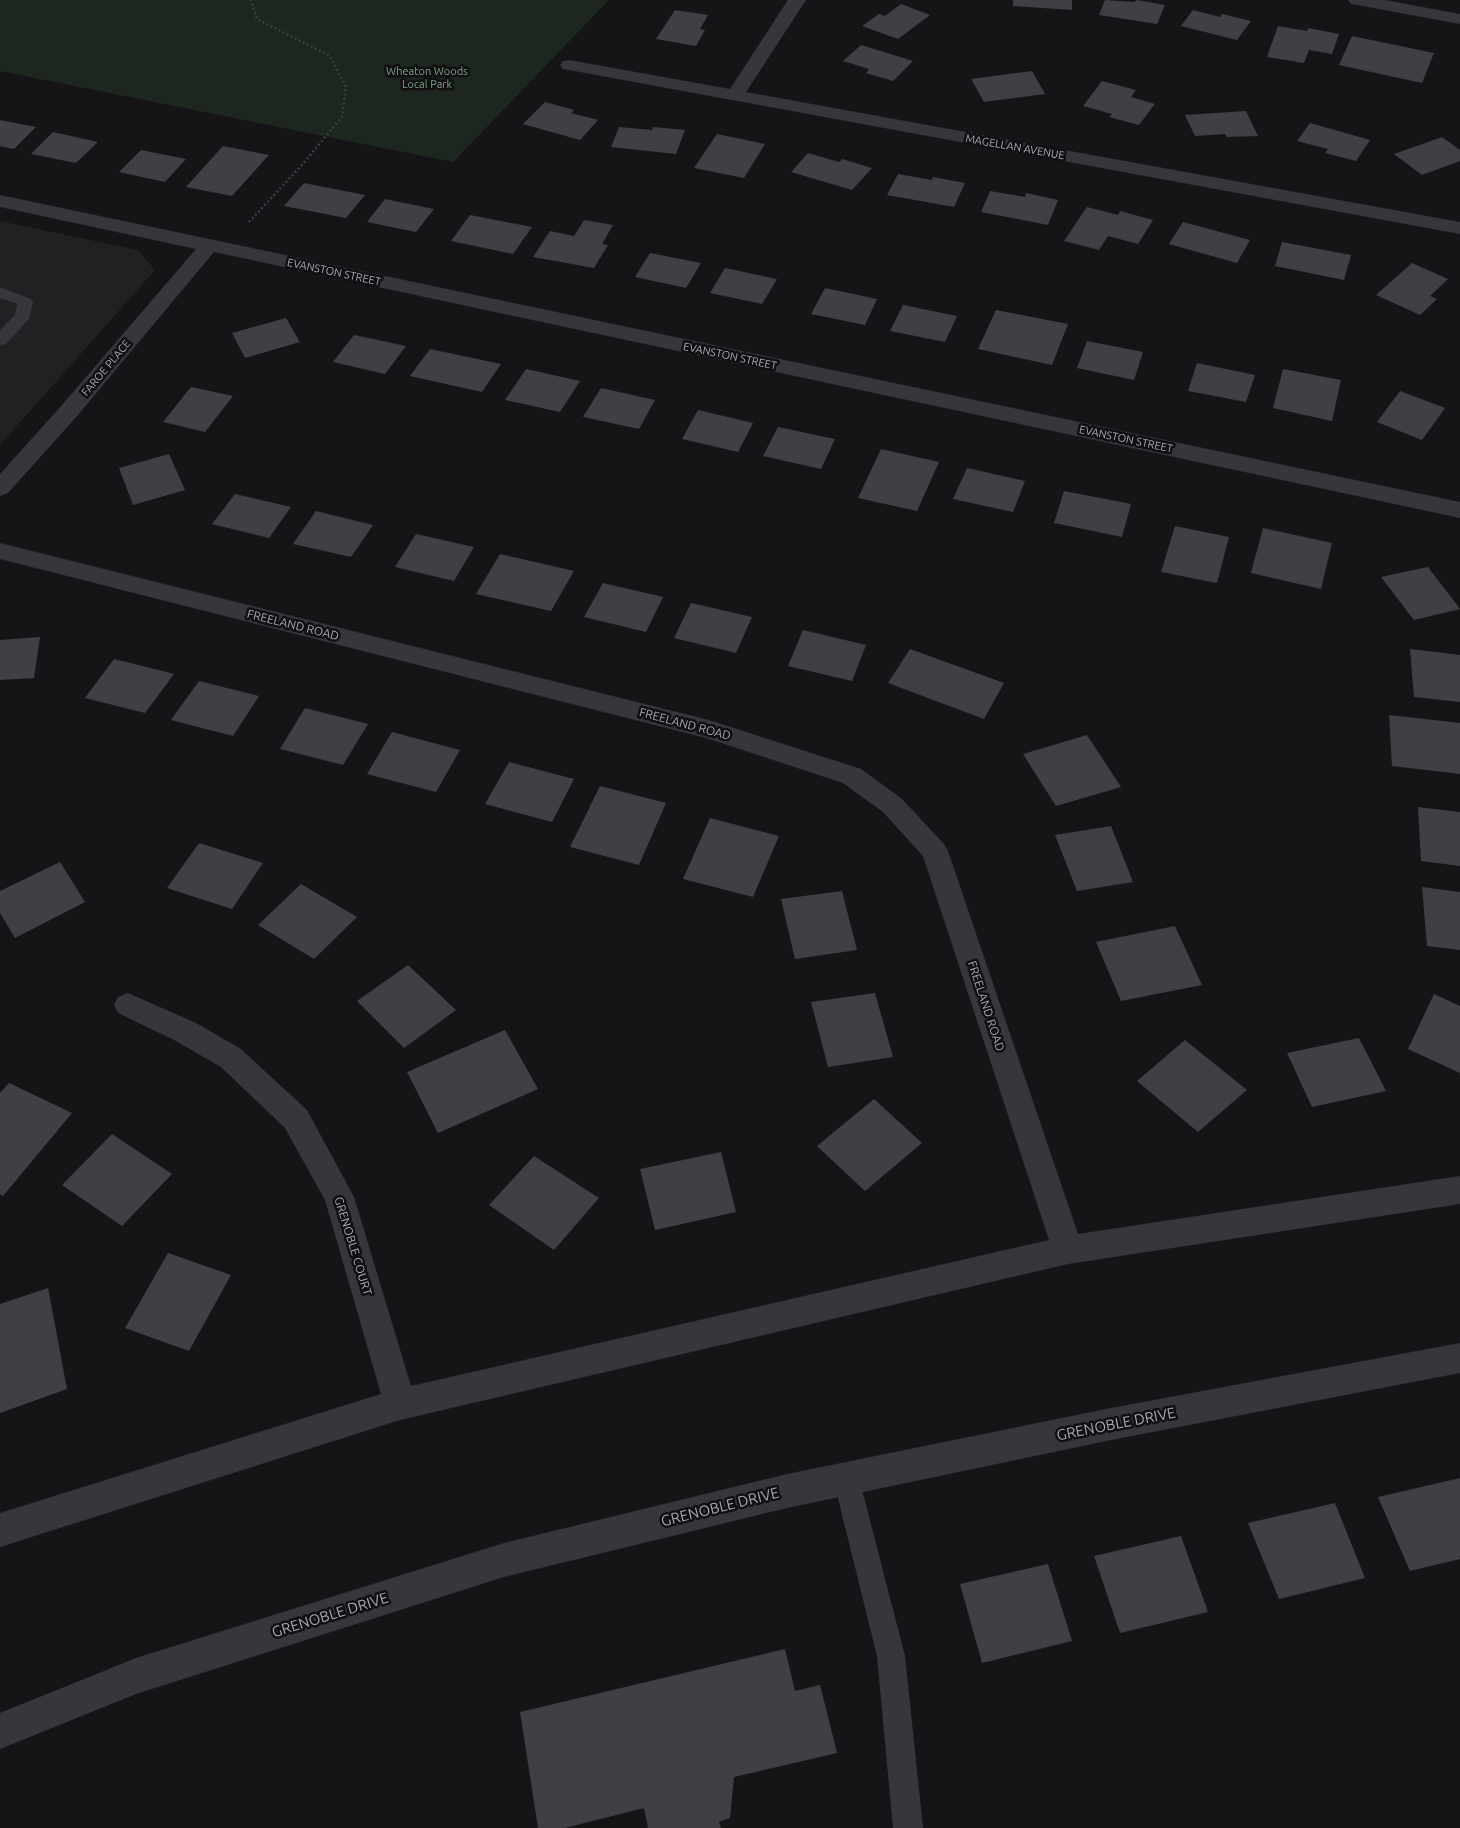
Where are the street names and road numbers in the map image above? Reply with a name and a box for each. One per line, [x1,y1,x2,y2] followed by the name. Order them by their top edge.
[964,132,1066,162] street label: MAGELLAN AVENUE
[286,256,382,288] street label: EVANSTON STREET
[79,337,133,399] street label: FAROE PLACE
[682,340,778,372] street label: EVANSTON STREET
[1078,423,1174,455] street label: EVANSTON STREET
[246,607,340,643] street label: FREELAND ROAD
[638,705,732,743] street label: FREELAND ROAD
[965,959,1007,1053] street label: FREELAND ROAD
[331,1195,375,1297] street label: GRENOBLE COURT
[1055,1404,1177,1444] street label: GRENOBLE DRIVE
[659,1484,781,1530] street label: GRENOBLE DRIVE
[270,1589,390,1641] street label: GRENOBLE DRIVE

